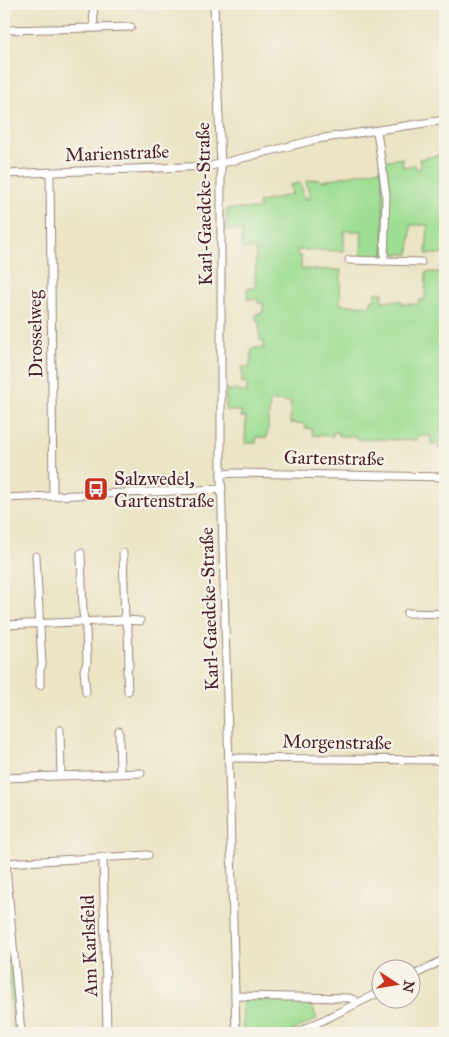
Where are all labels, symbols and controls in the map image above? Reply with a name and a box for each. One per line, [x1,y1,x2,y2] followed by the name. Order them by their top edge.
[191,122,217,286] street label: Karl-Gaedcke-Straße
[64,140,170,166] street label: Marienstraße
[23,290,48,378] street label: Drosselweg
[284,446,385,470] street label: Gartenstraße
[114,467,215,512] place label: Salzwedel, Gartenstraße
[83,476,109,502] bus stop icon: Salzwedel, Gartenstraße
[195,527,223,691] street label: Karl-Gaedcke-Straße
[282,730,392,755] street label: Morgenstraße
[76,894,102,998] street label: Am Karlsfeld
[372,960,422,1010] north arrow
[399,979,418,994] text: N

